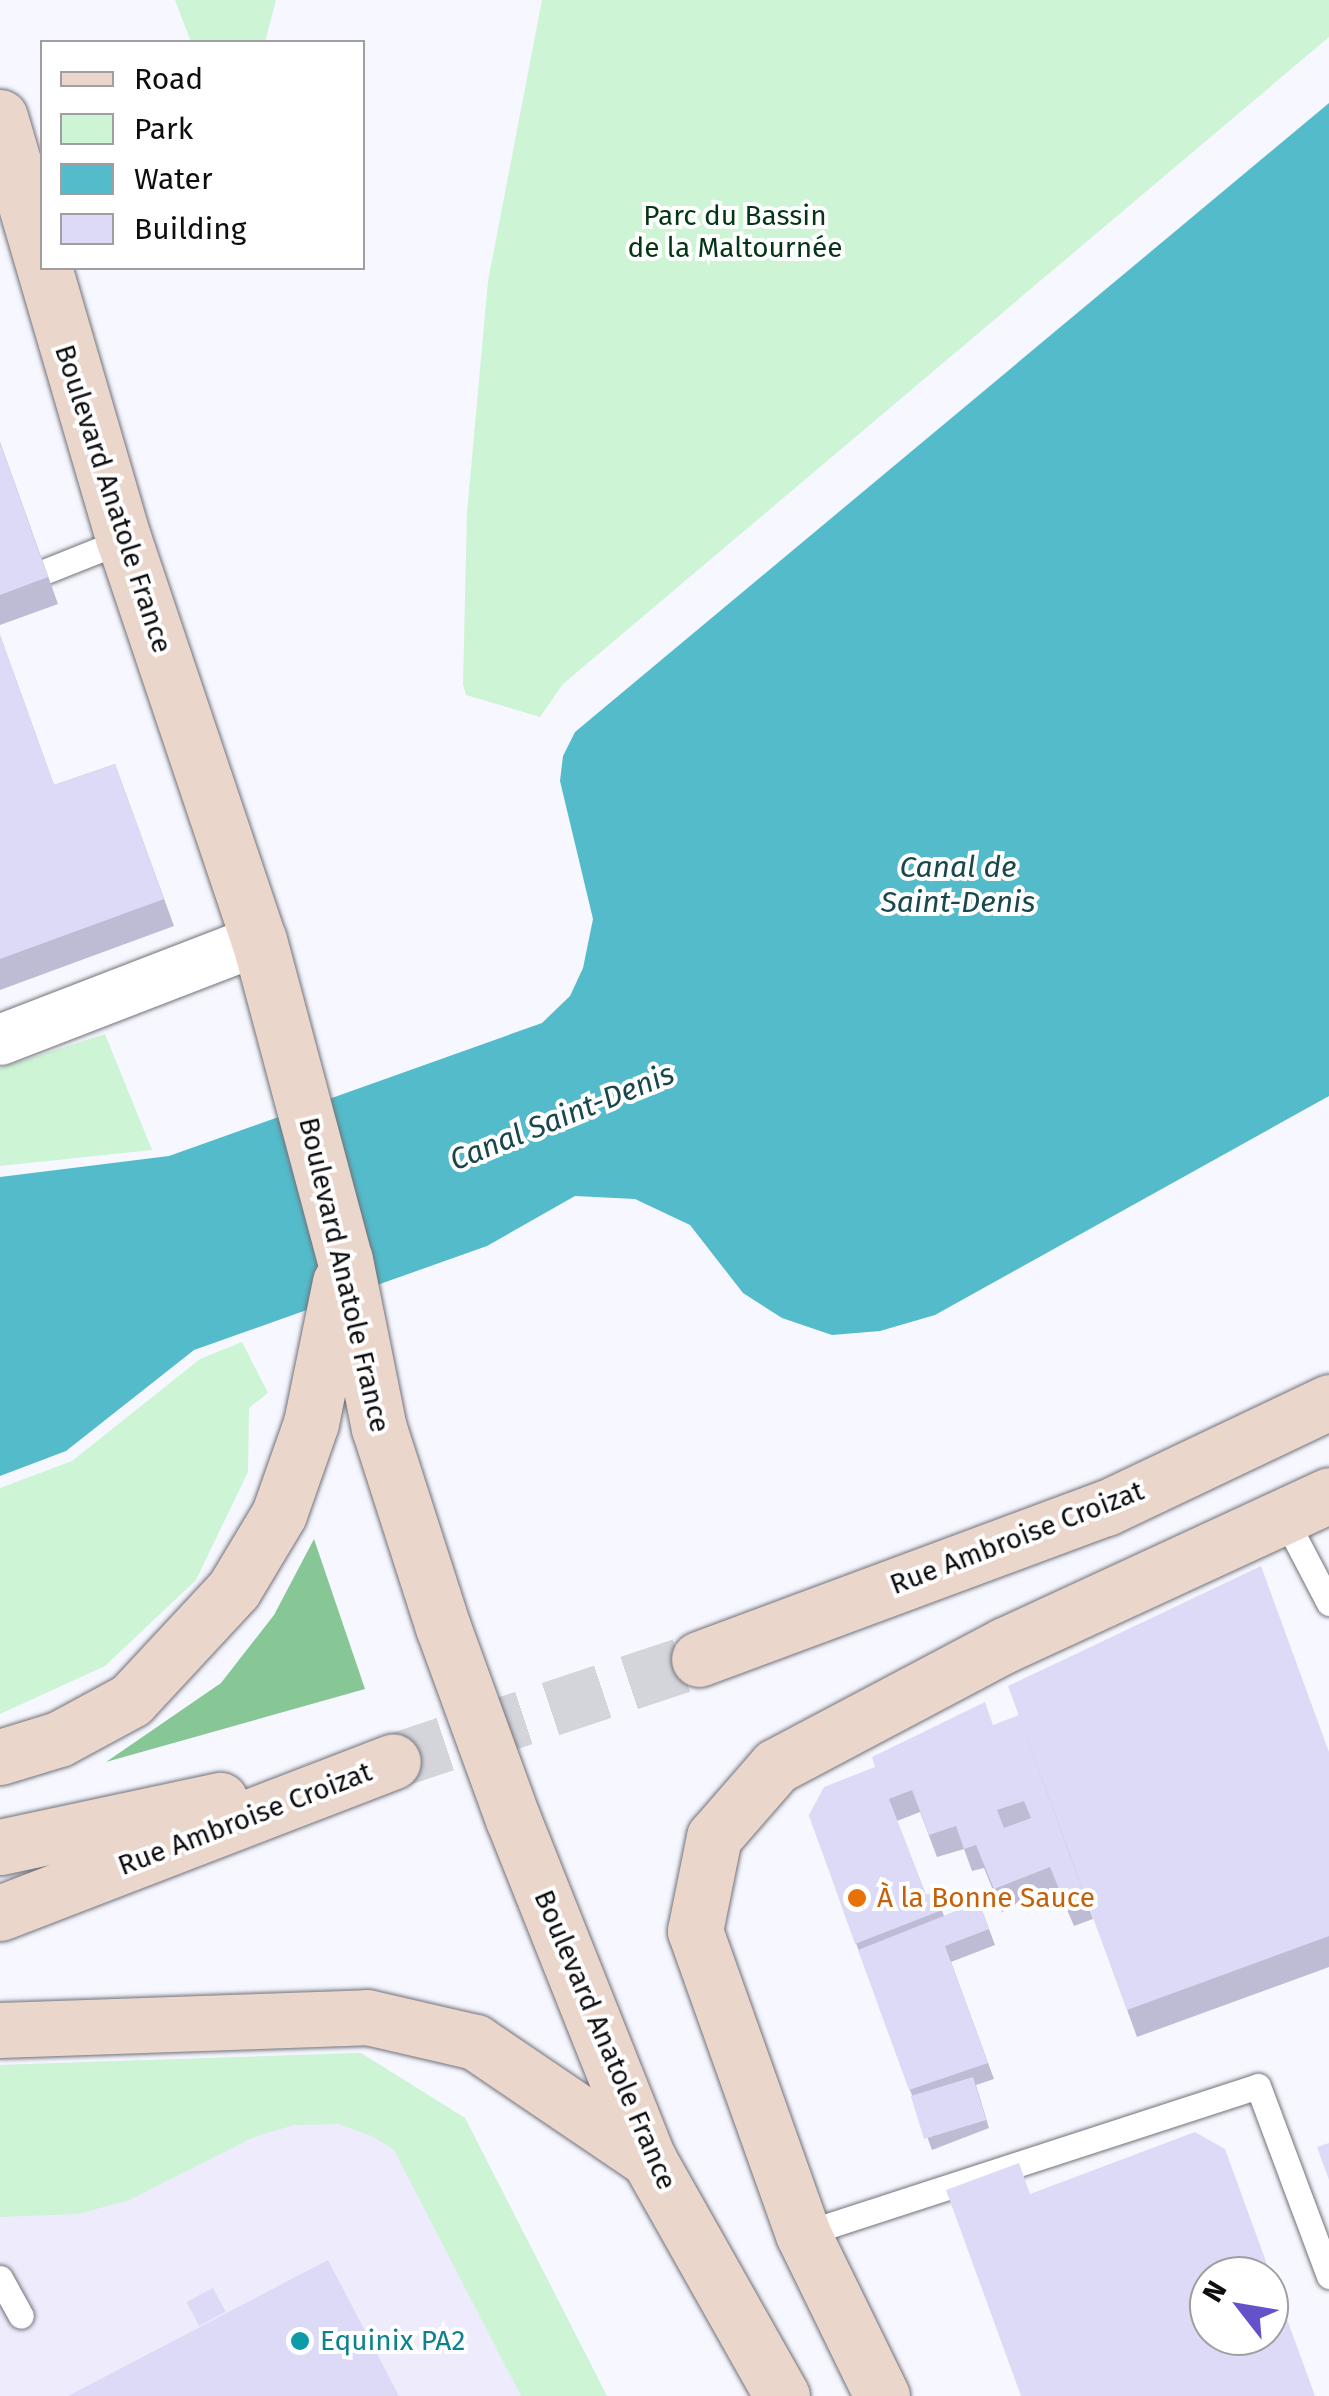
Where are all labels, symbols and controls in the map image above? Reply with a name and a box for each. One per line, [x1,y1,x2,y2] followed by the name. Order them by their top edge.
[40,40,365,270] legend
[134,61,203,97] text: Road
[134,111,193,147] text: Park
[134,161,213,197] text: Water
[627,199,843,265] park label: Parc du Bassin de la Maltournée
[134,211,246,247] text: Building
[47,341,179,657] street label: Boulevard Anatole France
[881,849,1035,920] water label: Canal de Saint-Denis
[445,1056,679,1178] water label: Canal Saint-Denis
[291,1114,397,1436] street label: Boulevard Anatole France
[885,1474,1149,1602] street label: Rue Ambroise Croizat
[113,1755,377,1883] street label: Rue Ambroise Croizat
[877,1881,1095,1915] place label: À la Bonne Sauce
[527,1885,683,2195] street label: Boulevard Anatole France
[846,1887,868,1909] marker: À la Bonne Sauce
[1189,2256,1289,2356] north arrow
[1196,2275,1233,2308] text: N
[320,2324,465,2358] place label: Equinix PA2
[289,2330,311,2352] marker: Equinix PA2

